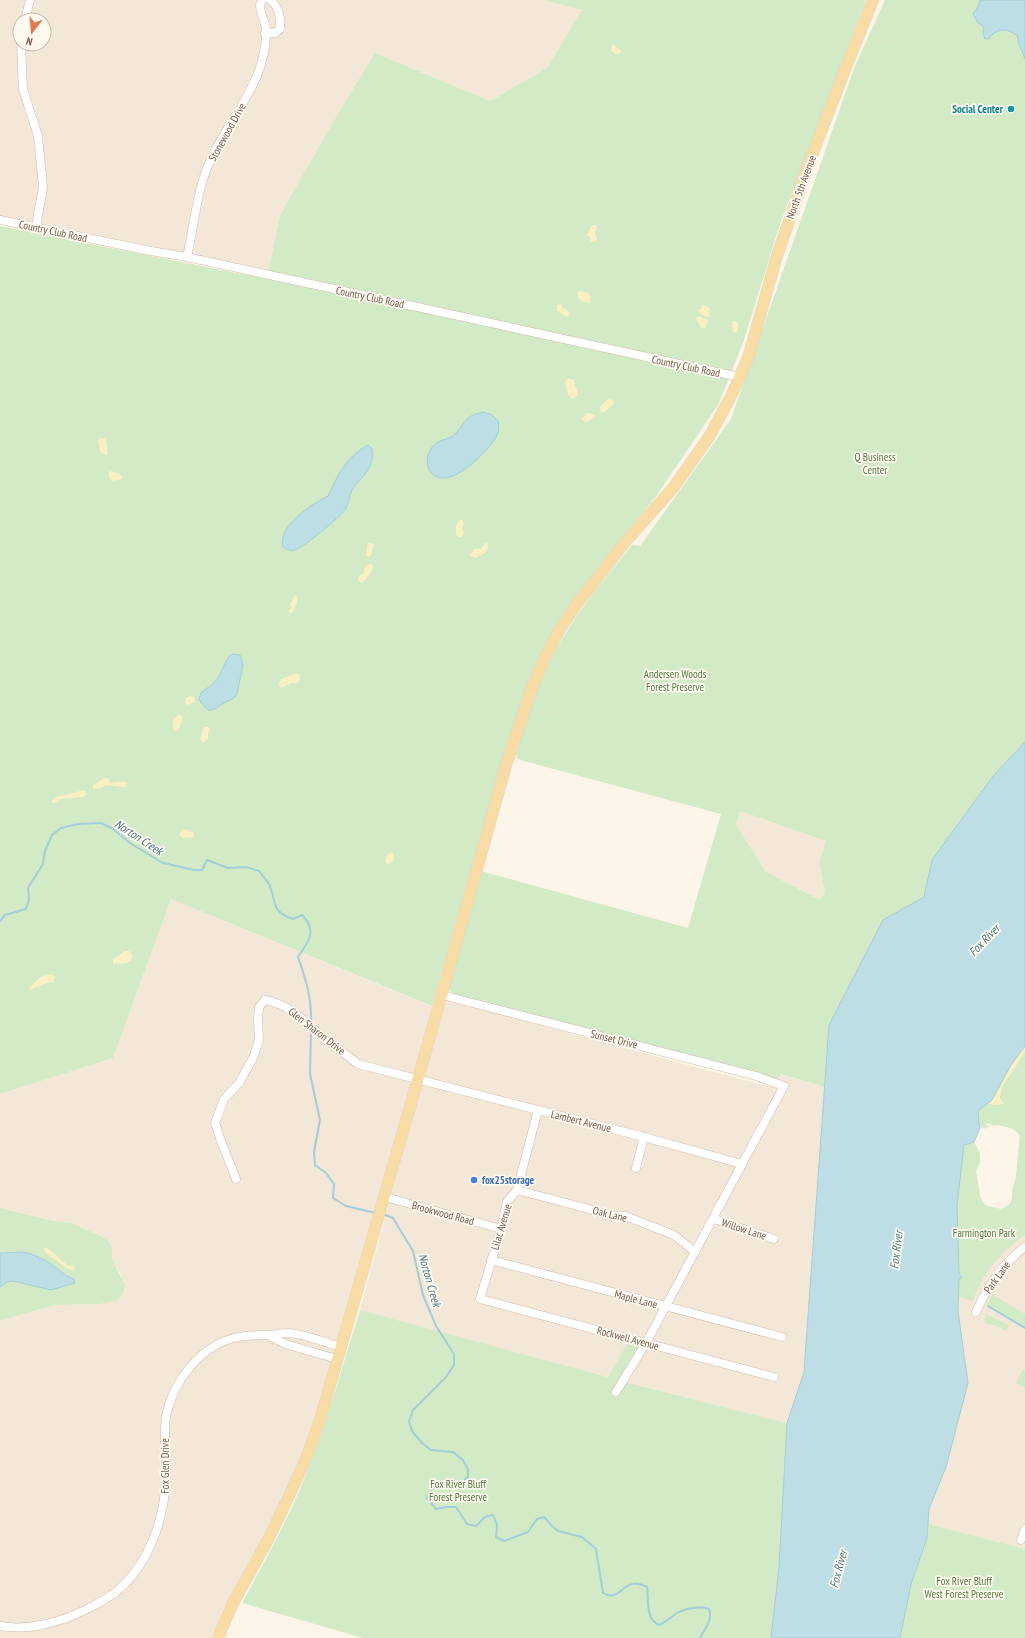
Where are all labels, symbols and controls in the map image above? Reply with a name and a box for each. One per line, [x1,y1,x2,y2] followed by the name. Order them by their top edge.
[12,12,52,52] north arrow
[24,34,34,49] text: N
[205,100,249,164] street label: Stonewood Drive
[952,102,1004,116] place label: Social Center
[1006,104,1016,114] marker: Social Center
[783,153,819,221] street label: North 5th Avenue
[18,217,89,245] street label: Country Club Road
[335,283,406,311] street label: Country Club Road
[651,352,722,380] street label: Country Club Road
[854,450,896,477] park label: Q Business Center
[644,667,707,694] park label: Andersen Woods Forest Preserve
[112,816,167,859] water label: Norton Creek
[965,920,1004,959] water label: Fox River
[286,1004,349,1058] street label: Glen Sharon Drive
[589,1026,639,1052] street label: Sunset Drive
[549,1107,613,1135] street label: Lambert Avenue
[482,1173,535,1187] place label: fox25storage
[469,1175,479,1185] marker: fox25storage
[410,1198,476,1228] street label: Brookwood Road
[487,1202,515,1252] street label: Lilac Avenue
[591,1203,629,1225] street label: Oak Lane
[720,1215,769,1243] street label: Willow Lane
[953,1226,1016,1240] park label: Farmington Park
[886,1228,906,1270] water label: Fox River
[415,1252,445,1310] water label: Norton Creek
[981,1258,1014,1296] street label: Park Lane
[613,1287,659,1312] street label: Maple Lane
[595,1323,661,1353] street label: Rockwell Avenue
[158,1438,172,1494] street label: Fox Glen Drive
[429,1477,488,1504] park label: Fox River Bluff Forest Preserve
[826,1547,851,1589] water label: Fox River
[925,1574,1004,1601] park label: Fox River Bluff West Forest Preserve

